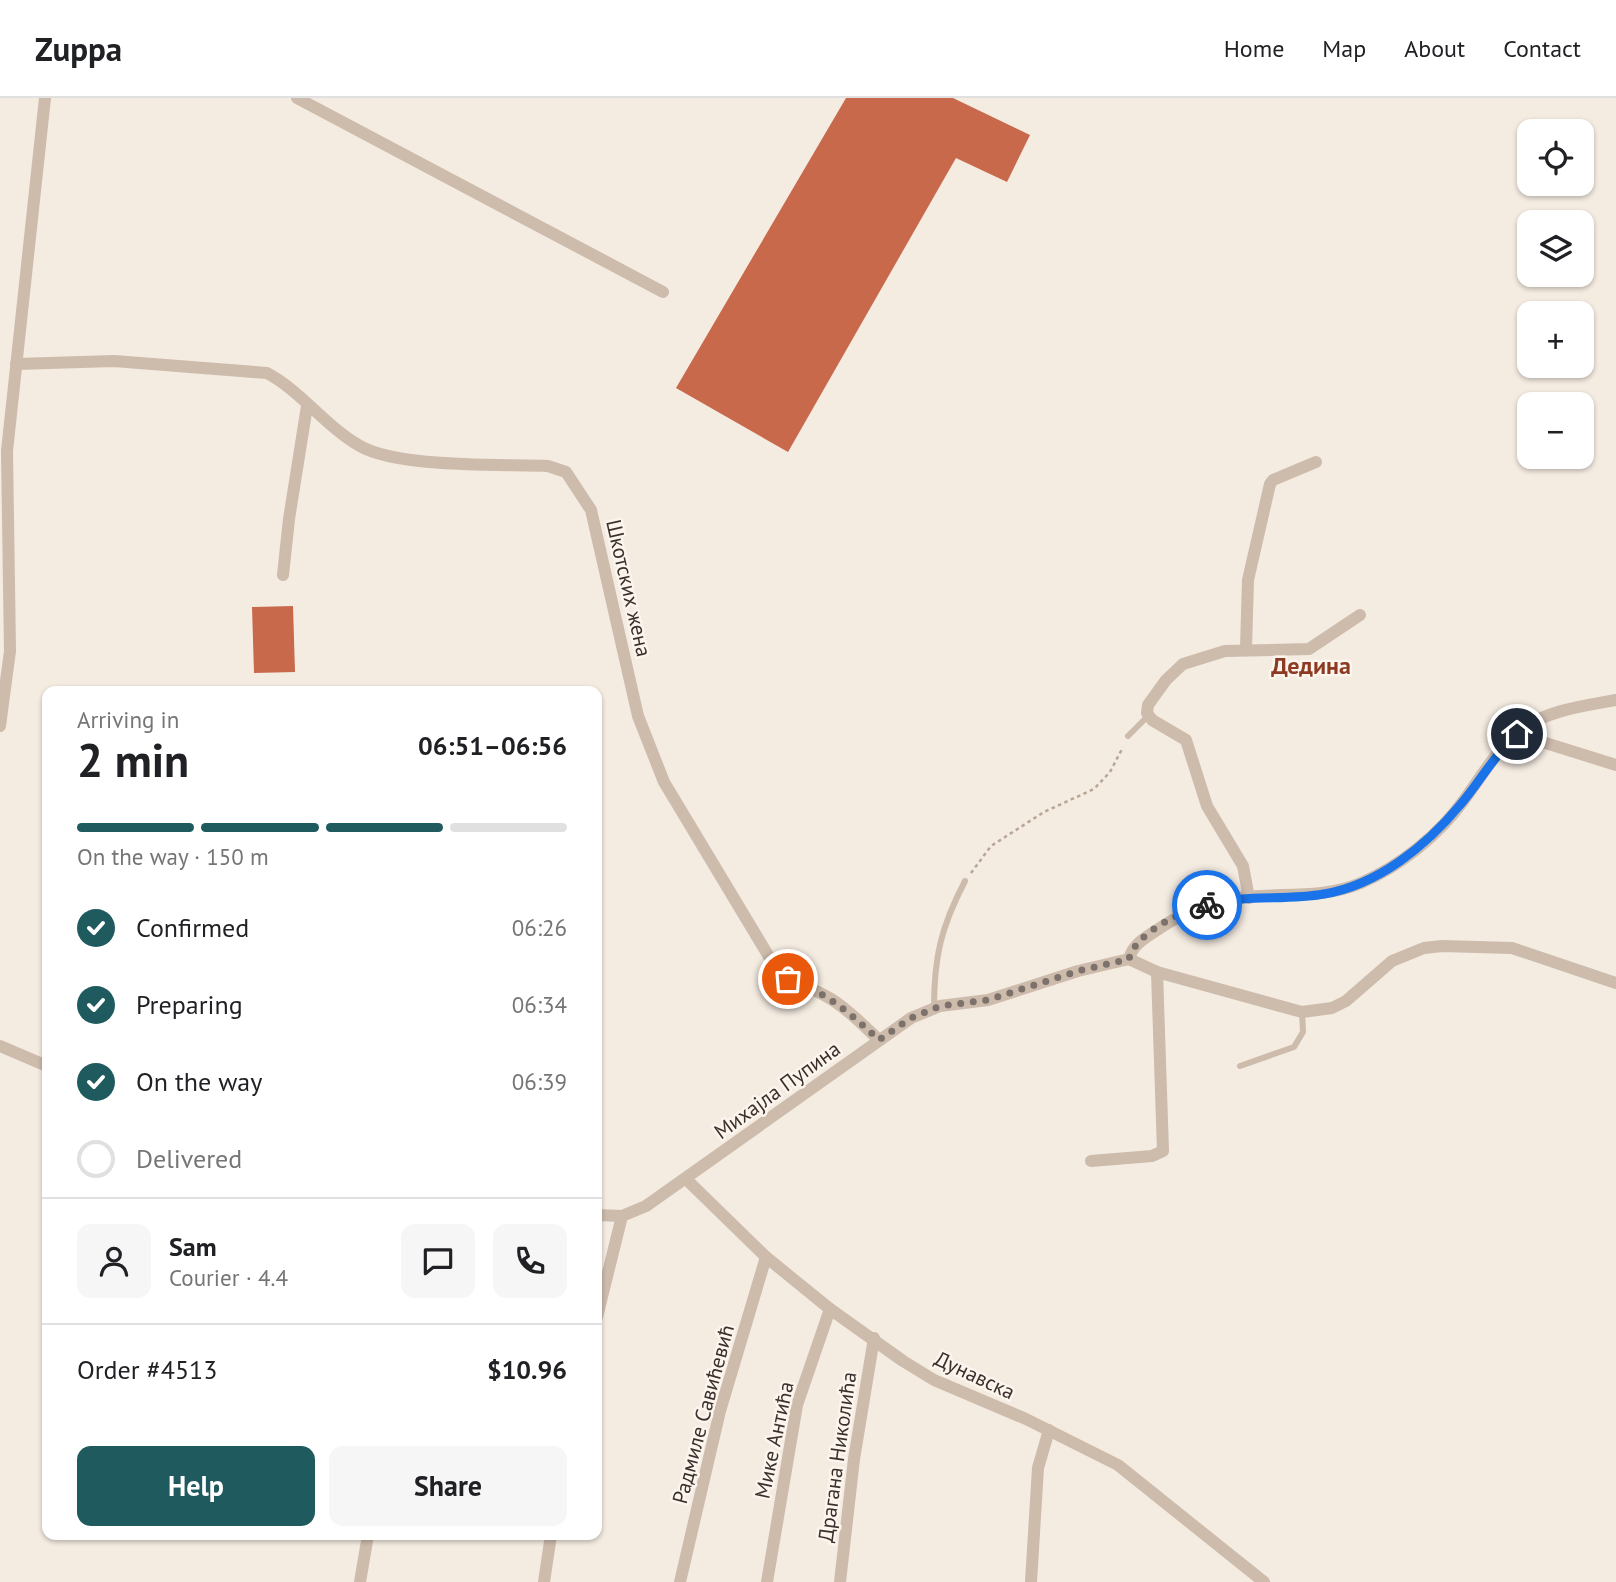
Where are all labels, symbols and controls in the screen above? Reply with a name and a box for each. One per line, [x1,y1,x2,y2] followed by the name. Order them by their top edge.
[35,27,122,70] text: Zuppa
[1224,33,1284,64] text: Home
[1322,33,1366,64] text: Map
[1404,33,1465,64] text: About
[1503,33,1581,64] text: Contact
[1517,119,1594,469] map controls
[1517,119,1594,196] button: locate
[1517,210,1594,287] button: layers
[1517,301,1594,378] button: +
[1517,392,1594,469] button: −
[600,517,658,659] street label: Шкотских жена
[1271,650,1351,681] district label: Дедина
[1487,704,1547,764] pin
[77,705,179,734] text: Arriving in
[1498,715,1536,753] icon: home
[418,729,567,762] text: 06:51–06:56
[77,730,189,790] text: 2 min
[77,842,269,871] text: On the way · 150 m
[1172,870,1242,940] courier
[1188,886,1226,924] icon: bike
[77,909,115,947] icon: check
[136,911,249,944] text: Confirmed
[512,913,567,942] text: 06:26
[758,949,818,1009] pin
[769,960,807,998] icon: bag
[77,986,115,1024] icon: check
[136,988,243,1021] text: Preparing
[512,990,567,1019] text: 06:34
[709,1035,845,1145] street label: Михајла Пупина
[77,1063,115,1101] icon: check
[136,1065,262,1098] text: On the way
[512,1067,567,1096] text: 06:39
[136,1142,242,1175] text: Delivered
[77,1224,151,1298] button: person
[401,1224,475,1298] button: chat
[493,1224,567,1298] button: phone
[169,1230,217,1263] text: Sam
[169,1263,288,1292] text: Courier · 4.4
[666,1321,740,1507] street label: Радмиле Савићевић
[931,1345,1019,1405] street label: Дунавска
[77,1353,217,1386] text: Order #4513
[487,1353,567,1386] text: $10.96
[812,1370,862,1544] street label: Драгана Николића
[748,1379,800,1501] street label: Мике Антића
[77,1446,315,1526] button: Help
[329,1446,567,1526] button: Share

